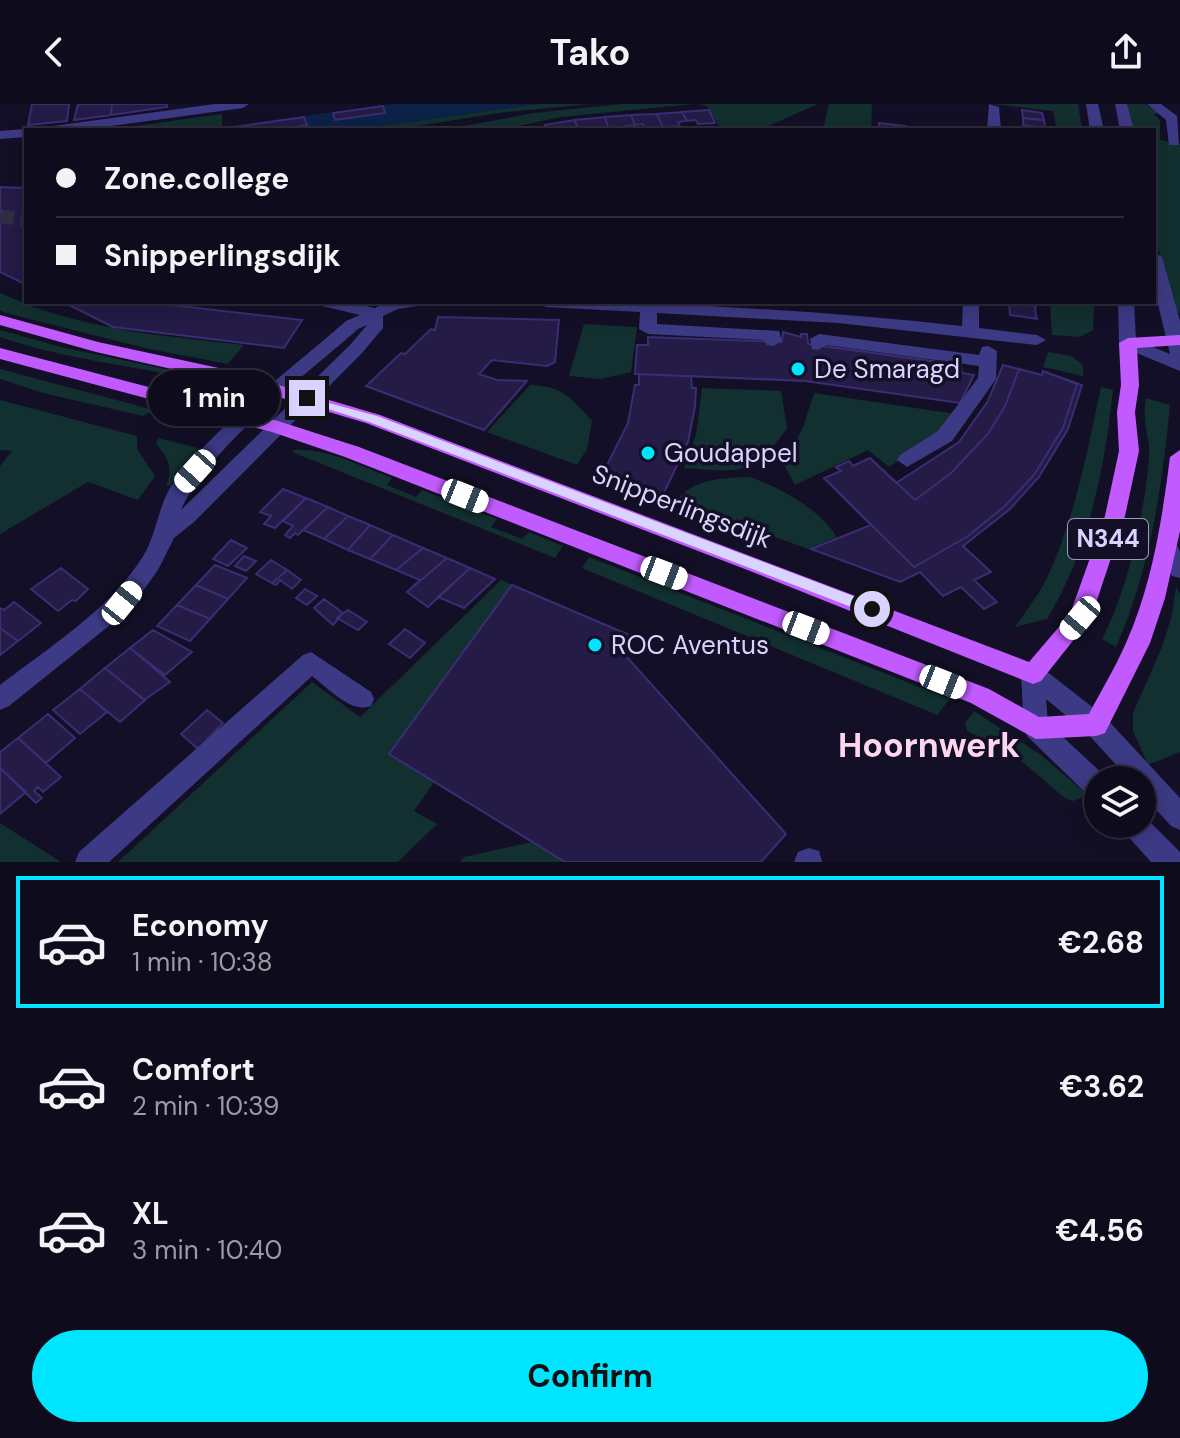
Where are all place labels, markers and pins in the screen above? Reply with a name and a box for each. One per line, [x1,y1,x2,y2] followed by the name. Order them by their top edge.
[814,352,960,386] place label: De Smaragd
[789,360,807,378] marker: De Smaragd
[664,436,798,470] place label: Goudappel
[639,444,657,462] marker: Goudappel
[611,628,769,662] place label: ROC Aventus
[586,636,604,654] marker: ROC Aventus

